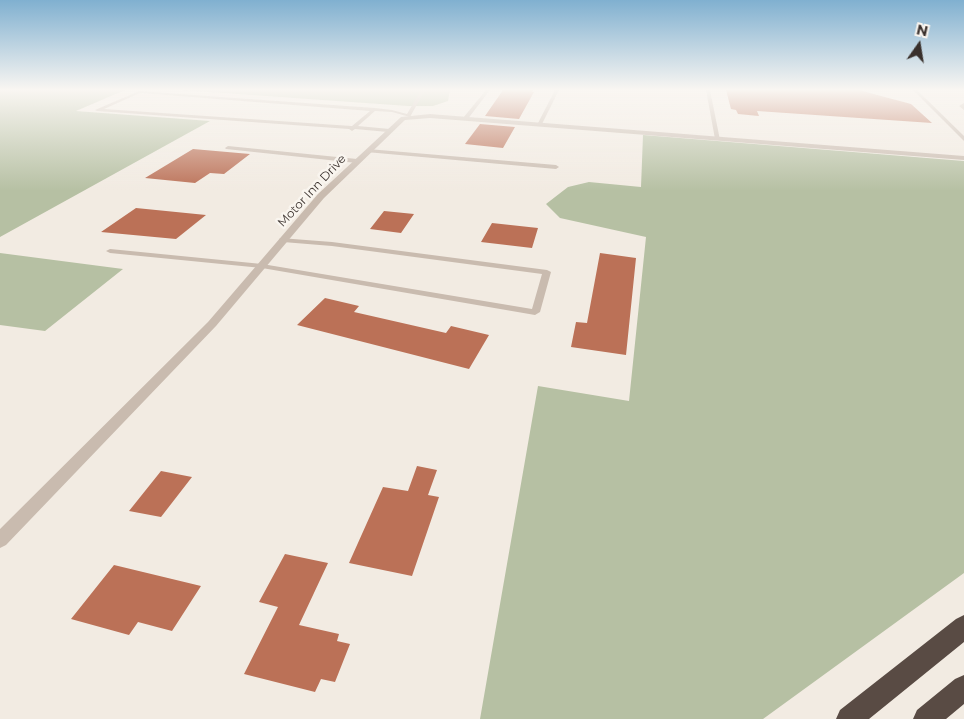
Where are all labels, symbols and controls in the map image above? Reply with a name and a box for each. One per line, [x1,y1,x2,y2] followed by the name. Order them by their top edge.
[894,20,944,70] north arrow
[915,20,930,40] text: N
[275,152,349,230] street label: Motor Inn Drive

